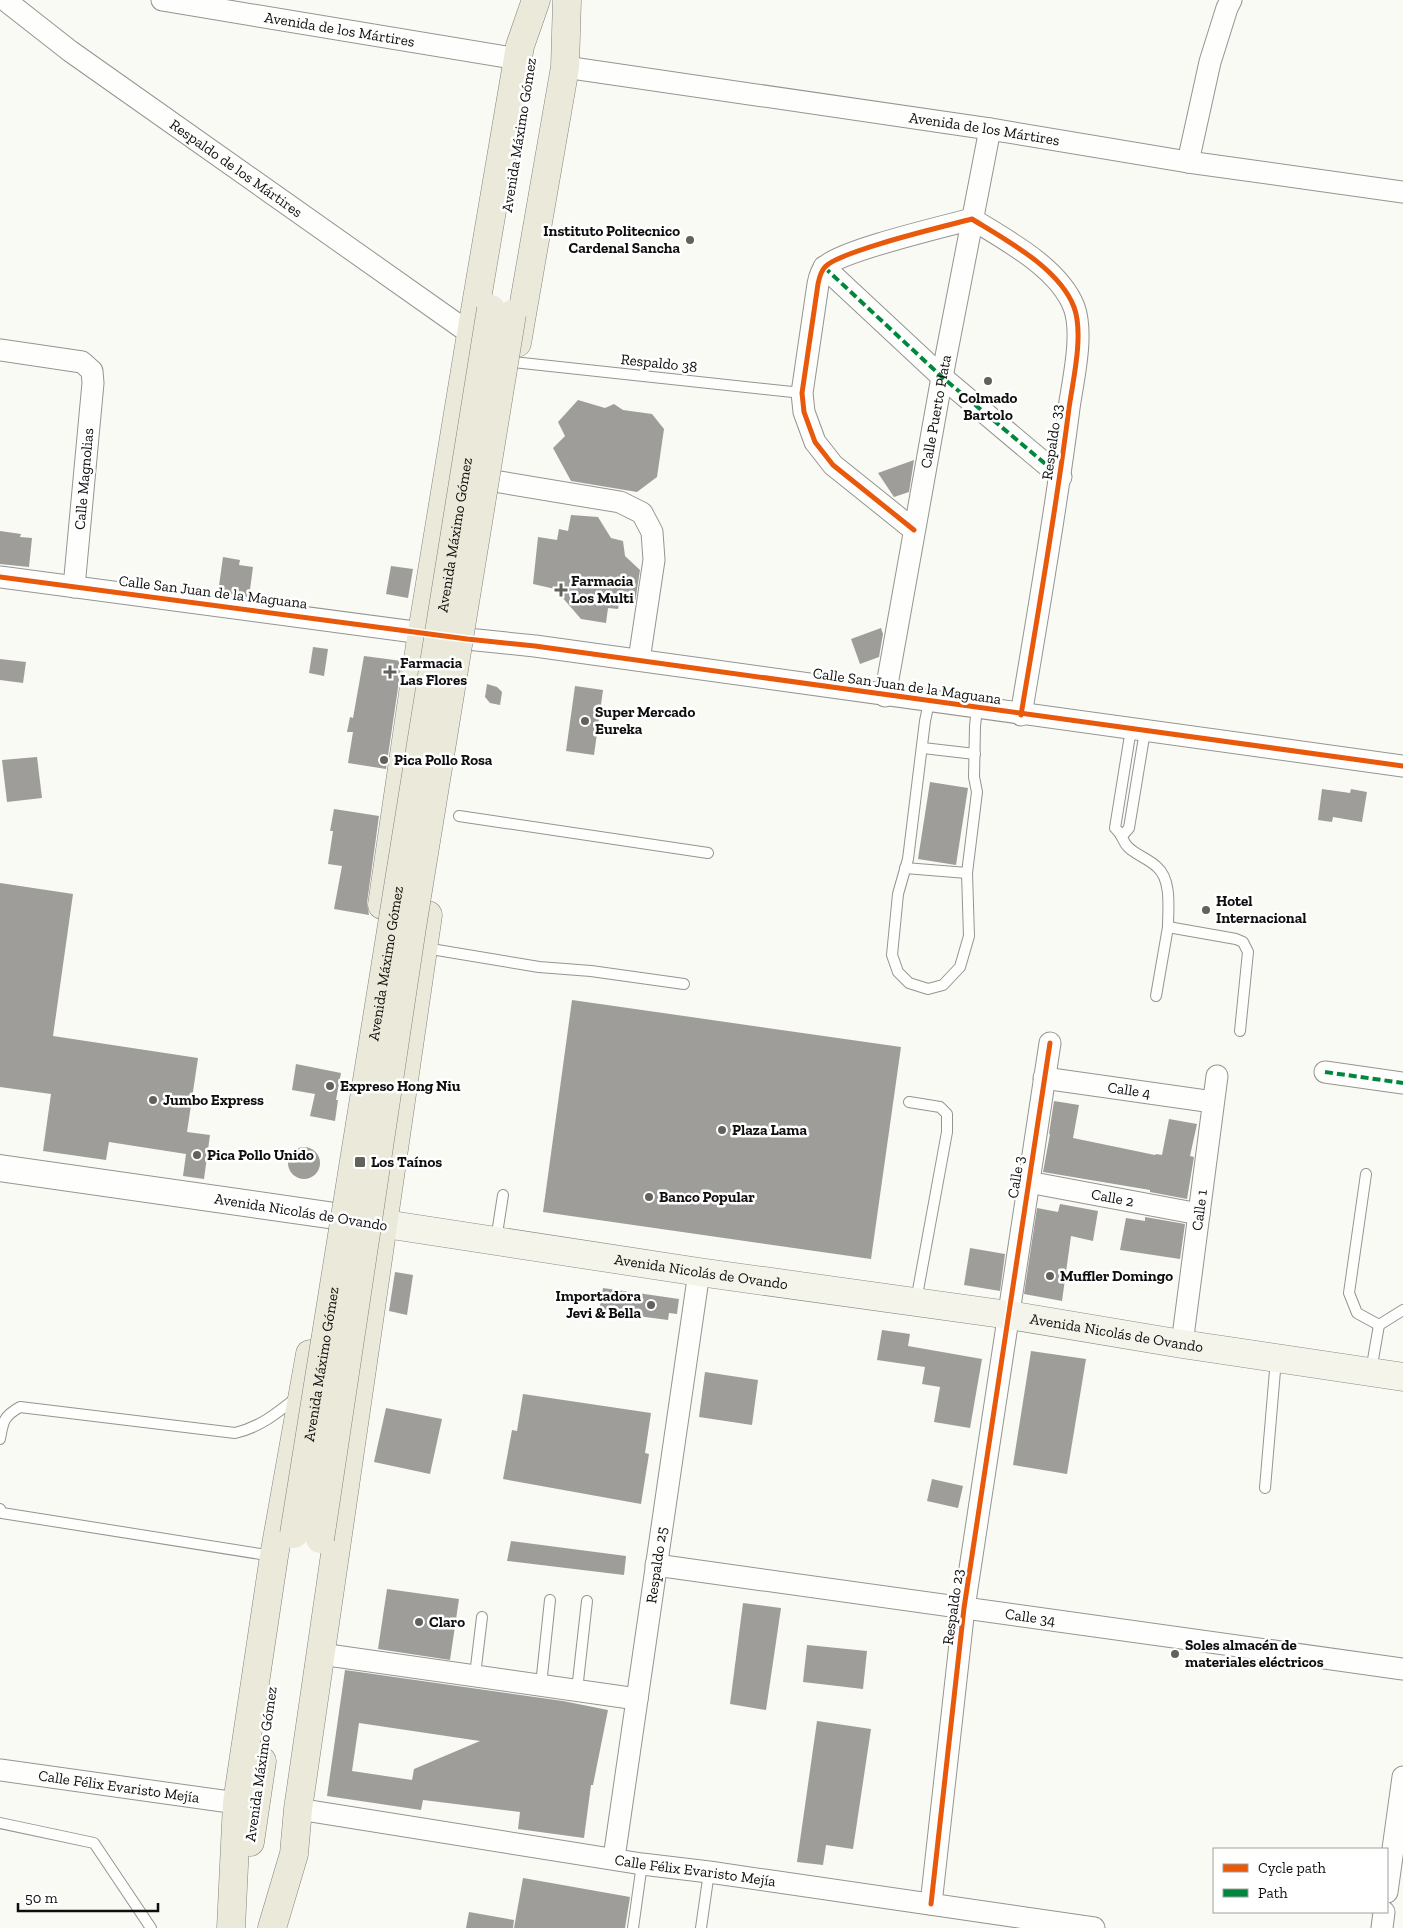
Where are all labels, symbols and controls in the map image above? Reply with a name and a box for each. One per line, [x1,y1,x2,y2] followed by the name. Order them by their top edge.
[263,8,416,51] street label: Avenida de los Mártires
[498,56,540,214] street label: Avenida Máximo Gómez
[908,108,1061,149] street label: Avenida de los Mártires
[166,115,306,221] street label: Respaldo de los Mártires
[543,222,680,257] place label: Instituto Politecnico Cardenal Sancha
[684,234,696,246] marker: Instituto Politecnico Cardenal Sancha
[620,350,698,376] street label: Respaldo 38
[917,353,955,470] street label: Calle Puerto Plata
[982,375,994,387] marker: Colmado Bartolo
[959,389,1018,424] place label: Colmado Bartolo
[1038,403,1066,481] street label: Respaldo 33
[71,427,97,531] street label: Calle Magnolias
[433,456,476,614] street label: Avenida Máximo Gómez
[118,571,308,613] street label: Calle San Juan de la Maguana
[571,572,634,607] place label: Farmacia Los Multi
[555,584,567,596] marker: Farmacia Los Multi
[400,654,467,689] place label: Farmacia Las Flores
[812,664,1002,708] street label: Calle San Juan de la Maguana
[384,666,396,678] marker: Farmacia Las Flores
[595,703,695,738] place label: Super Mercado Eureka
[579,715,591,727] marker: Super Mercado Eureka
[394,751,493,769] place label: Pica Pollo Rosa
[378,754,390,766] marker: Pica Pollo Rosa
[364,885,407,1042] street label: Avenida Máximo Gómez
[1216,892,1307,927] place label: Hotel Internacional
[1200,904,1212,916] marker: Hotel Internacional
[340,1077,461,1095] place label: Expreso Hong Niu
[1106,1078,1152,1102] street label: Calle 4
[324,1080,336,1092] marker: Expreso Hong Niu
[163,1091,264,1109] place label: Jumbo Express
[147,1094,159,1106] marker: Jumbo Express
[732,1121,807,1139] place label: Plaza Lama
[716,1124,728,1136] marker: Plaza Lama
[207,1146,314,1164] place label: Pica Pollo Unido
[191,1149,203,1161] marker: Pica Pollo Unido
[371,1153,442,1171] place label: Los Taínos
[1004,1154,1028,1200] street label: Calle 3
[353,1155,367,1169] marker: Los Taínos
[1090,1185,1136,1211] street label: Calle 2
[659,1188,755,1206] place label: Banco Popular
[1188,1188,1211,1232] street label: Calle 1
[213,1189,389,1235] street label: Avenida Nicolás de Ovando
[643,1191,655,1203] marker: Banco Popular
[613,1250,789,1293] street label: Avenida Nicolás de Ovando
[1060,1267,1173,1285] place label: Muffler Domingo
[1044,1270,1056,1282] marker: Muffler Domingo
[300,1285,343,1443] street label: Avenida Máximo Gómez
[555,1287,641,1322] place label: Importadora Jevi & Bella
[645,1299,657,1311] marker: Importadora Jevi & Bella
[1029,1310,1205,1356] street label: Avenida Nicolás de Ovando
[642,1525,671,1604] street label: Respaldo 25
[939,1568,967,1646] street label: Respaldo 23
[1004,1605,1057,1630] street label: Calle 34
[429,1613,465,1631] place label: Claro
[413,1616,425,1628] marker: Claro
[1185,1636,1324,1671] place label: Soles almacén de materiales eléctricos
[1169,1648,1181,1660] marker: Soles almacén de materiales eléctricos
[241,1685,281,1843] street label: Avenida Máximo Gómez
[37,1766,201,1807] street label: Calle Félix Evaristo Mejía
[1213,1848,1388,1913] legend
[613,1851,777,1891] street label: Calle Félix Evaristo Mejía
[1258,1859,1327,1877] text: Cycle path
[18,1880,158,1912] scale bar
[1258,1884,1288,1902] text: Path
[25,1889,58,1907] text: 50 m

